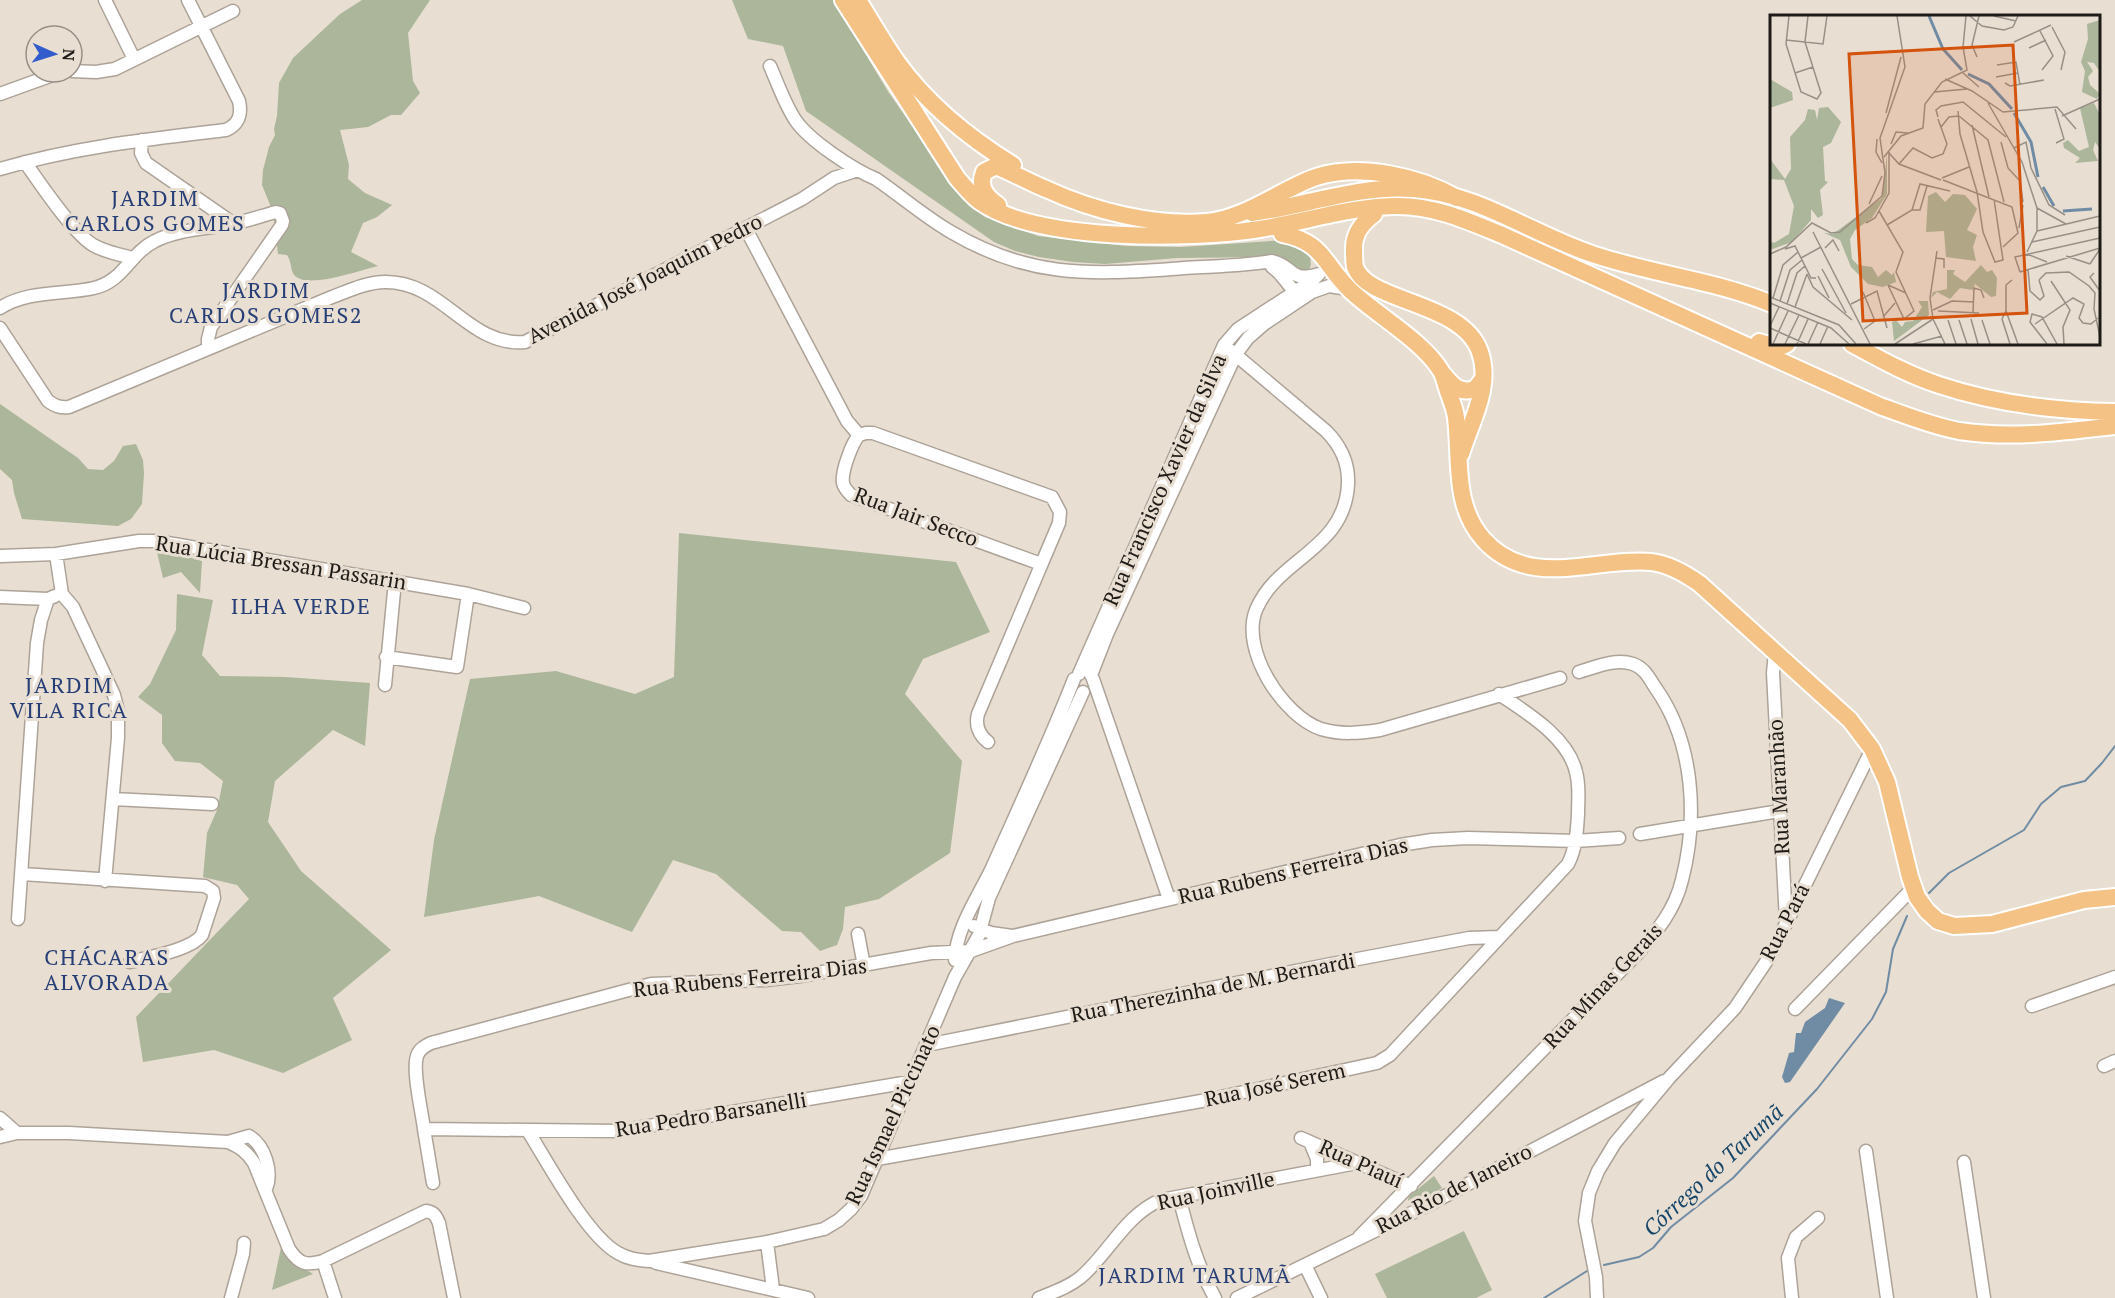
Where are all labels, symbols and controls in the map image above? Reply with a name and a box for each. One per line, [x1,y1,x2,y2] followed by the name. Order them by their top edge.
[1770,15,2100,345] inset map
[24,24,84,84] north arrow
[58,48,80,61] text: N
[65,183,245,237] district label: JARDIM CARLOS GOMES
[523,207,767,350] street label: Avenida José Joaquim Pedro
[169,275,363,329] district label: JARDIM CARLOS GOMES2
[1096,349,1233,610] street label: Rua Francisco Xavier da Silva
[850,480,982,553] street label: Rua Jair Secco
[154,528,409,596] street label: Rua Lúcia Bressan Passarin
[231,591,371,620] district label: ILHA VERDE
[10,670,128,724] district label: JARDIM VILA RICA
[1760,719,1796,856] street label: Rua Maranhão
[1175,830,1410,910] street label: Rua Rubens Ferreira Dias
[1753,878,1816,965] street label: Rua Pará
[1537,917,1668,1054] street label: Rua Minas Gerais
[44,942,170,996] district label: CHÁCARAS ALVORADA
[1068,946,1357,1028] street label: Rua Therezinha de M. Bernardi
[632,951,868,1003] street label: Rua Rubens Ferreira Dias
[838,1020,946,1209] street label: Rua Ismael Piccinato
[1202,1055,1348,1113] street label: Rua José Serem
[613,1085,808,1143] street label: Rua Pedro Barsanelli
[1636,1097,1789,1242] water label: Córrego do Tarumã
[1315,1132,1408,1194] street label: Rua Piauí
[1371,1137,1536,1240] street label: Rua Rio de Janeiro
[1155,1164,1277,1216] street label: Rua Joinville
[1098,1260,1292,1289] district label: JARDIM TARUMÃ

